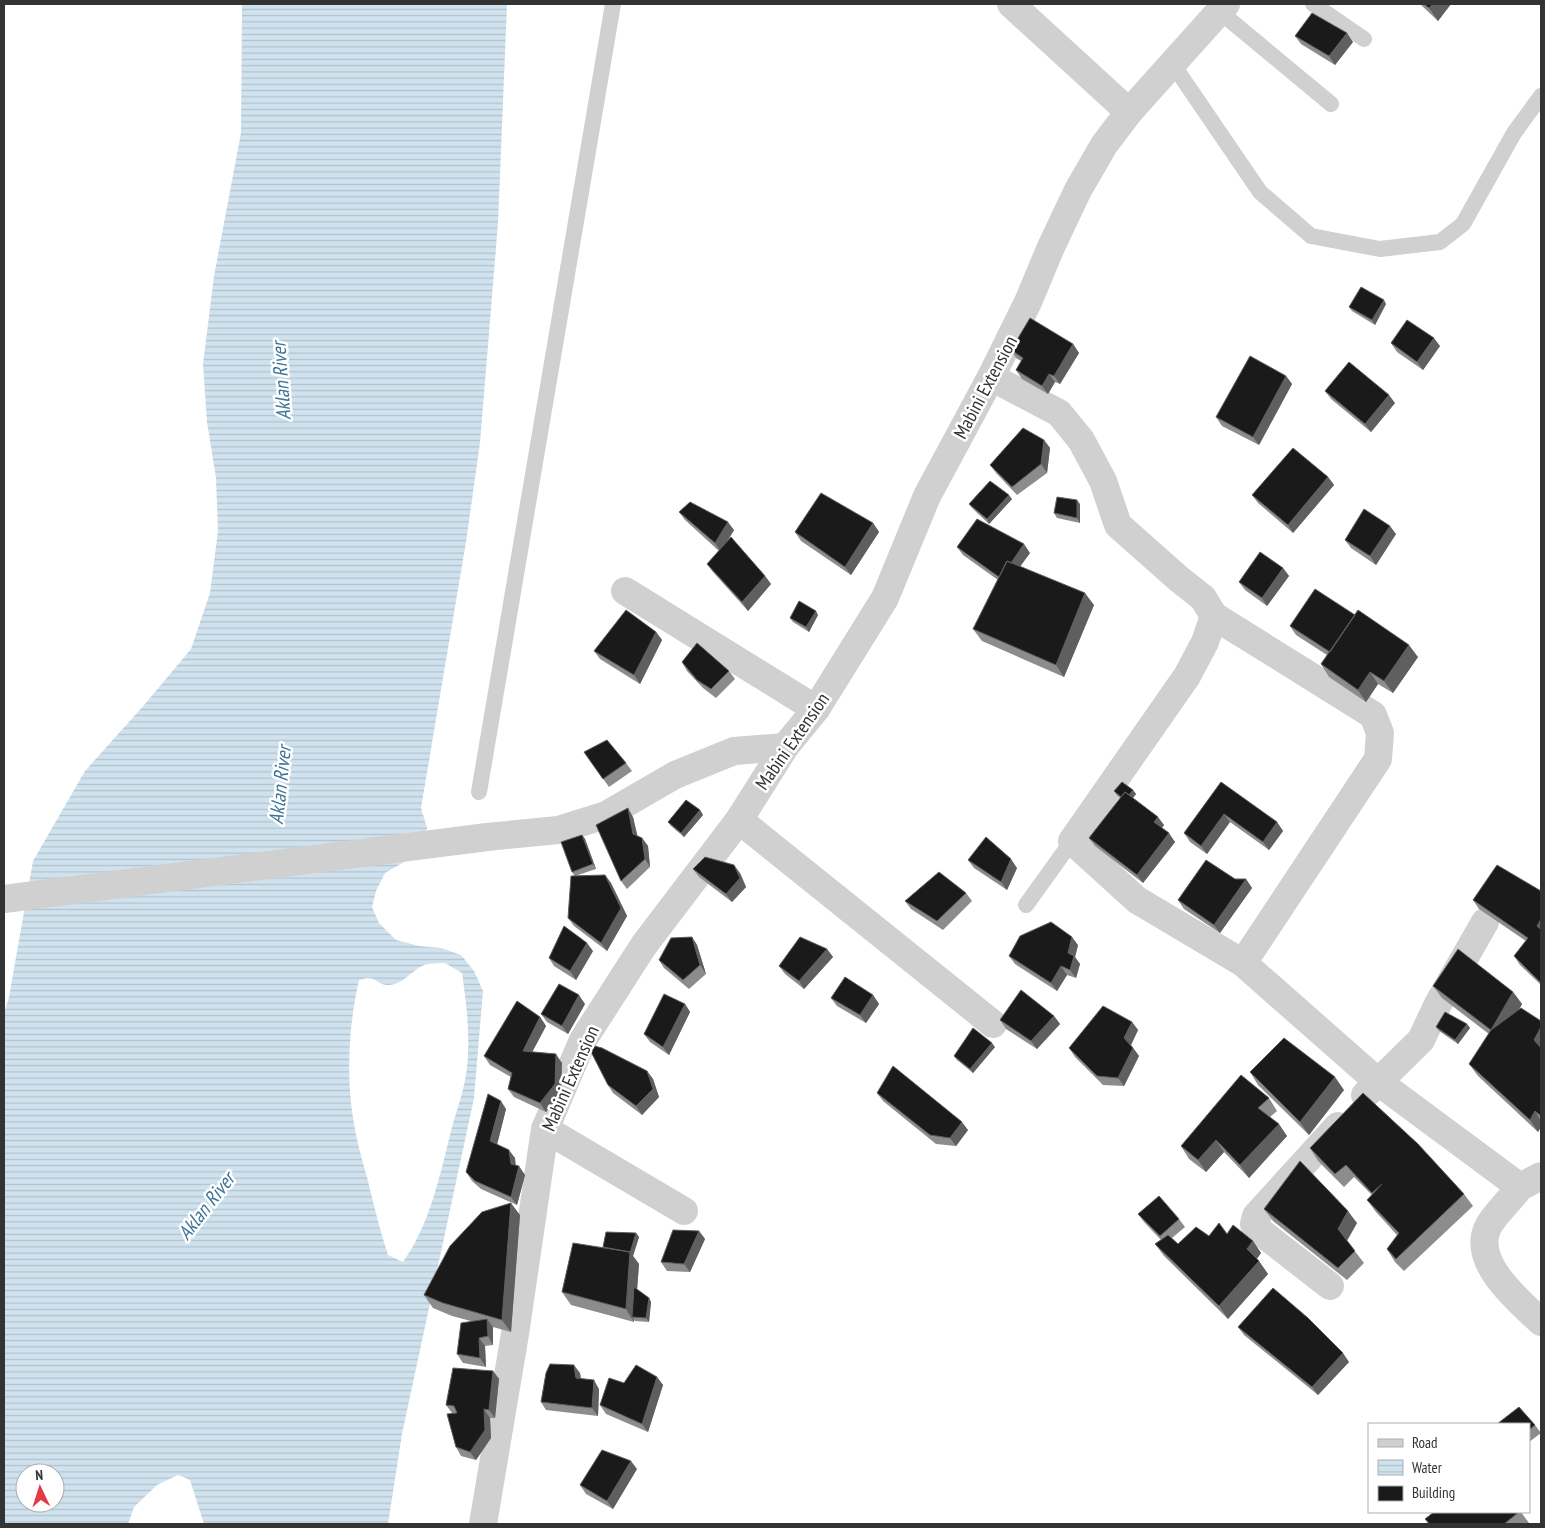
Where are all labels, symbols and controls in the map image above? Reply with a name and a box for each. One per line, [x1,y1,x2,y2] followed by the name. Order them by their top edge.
[948,332,1022,442] street label: Mabini Extension
[265,339,297,421] water label: Aklan River
[750,688,834,794] street label: Mabini Extension
[263,742,297,825] water label: Aklan River
[536,1022,604,1134] street label: Mabini Extension
[172,1165,242,1245] water label: Aklan River
[1368,1423,1530,1513] legend
[1412,1433,1438,1452] text: Road
[1412,1458,1443,1477] text: Water
[15,1463,65,1513] north arrow
[35,1466,43,1484] text: N
[1412,1483,1455,1502] text: Building

